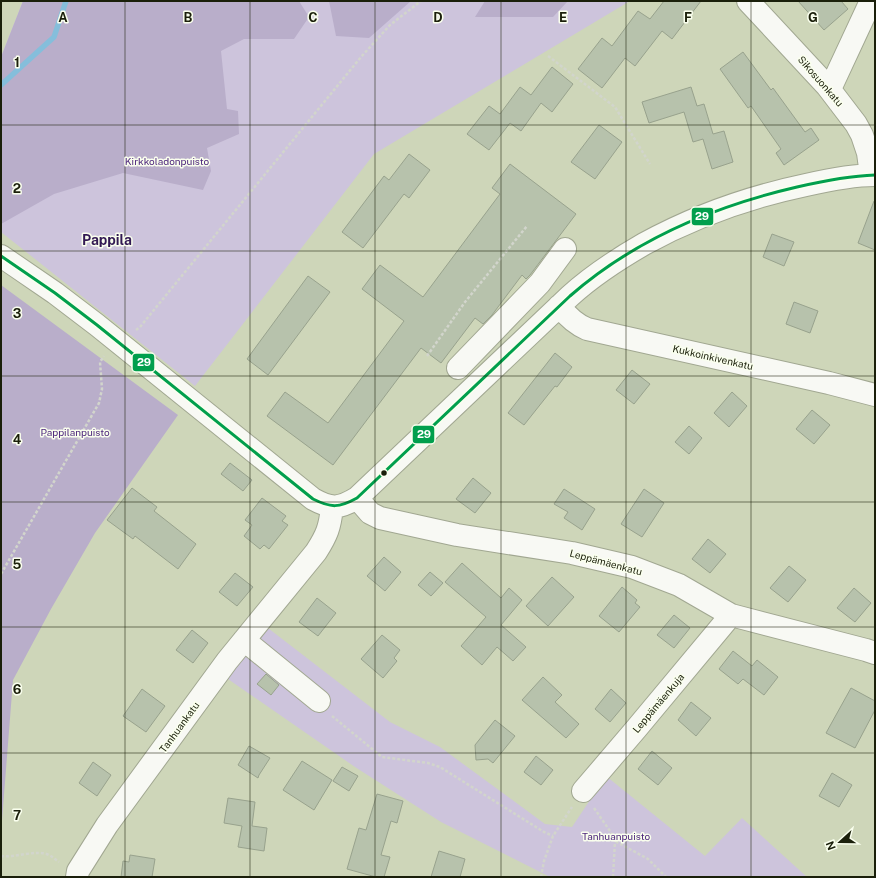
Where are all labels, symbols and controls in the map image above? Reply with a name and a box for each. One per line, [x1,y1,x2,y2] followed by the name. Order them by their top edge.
[58,10,68,25] text: A
[184,10,193,25] text: B
[308,10,318,25] text: C
[433,10,443,25] text: D
[559,10,567,25] text: E
[684,10,692,25] text: F
[808,10,818,25] text: G
[796,53,846,109] street label: Sikosuonkatu
[14,55,20,70] text: 1
[125,155,210,167] park label: Kirkkoladonpuisto
[13,181,21,196] text: 2
[691,207,714,226] line badge: 29
[695,210,709,222] text: 29
[82,232,132,248] district label: Pappila
[13,306,22,321] text: 3
[672,342,755,372] street label: Kukkoinkivenkatu
[132,353,155,372] line badge: 29
[137,356,151,368] text: 29
[412,425,435,444] line badge: 29
[40,426,110,438] park label: Pappilanpuisto
[417,428,431,440] text: 29
[13,432,22,447] text: 4
[379,468,389,478] unlabelled marker
[568,547,644,578] street label: Leppämäenkatu
[13,557,22,572] text: 5
[630,671,686,735] street label: Leppämäenkuja
[13,682,22,697] text: 6
[157,699,202,755] street label: Tanhuankatu
[13,808,21,823] text: 7
[820,822,860,862] north arrow
[582,830,650,842] park label: Tanhuanpuisto
[824,839,838,852] text: N

